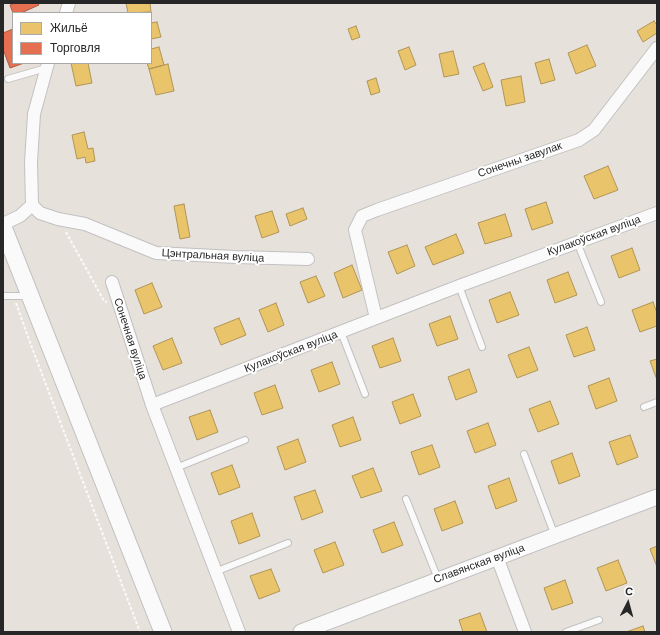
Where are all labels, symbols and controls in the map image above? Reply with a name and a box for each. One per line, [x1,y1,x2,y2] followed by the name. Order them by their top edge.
[12,12,152,64] legend
[50,21,88,35] text: Жильё
[50,41,100,55] text: Торговля
[476,139,564,181] street label: Сонечны завулак
[545,213,643,259] street label: Кулакоўская вуліца
[161,247,265,265] street label: Цэнтральная вуліца
[111,297,149,381] street label: Сонечная вуліца
[243,328,339,376] street label: Кулакоўская вуліца
[432,541,526,587] street label: Славянская вуліца
[608,583,648,623] north arrow
[625,585,634,597] text: С

